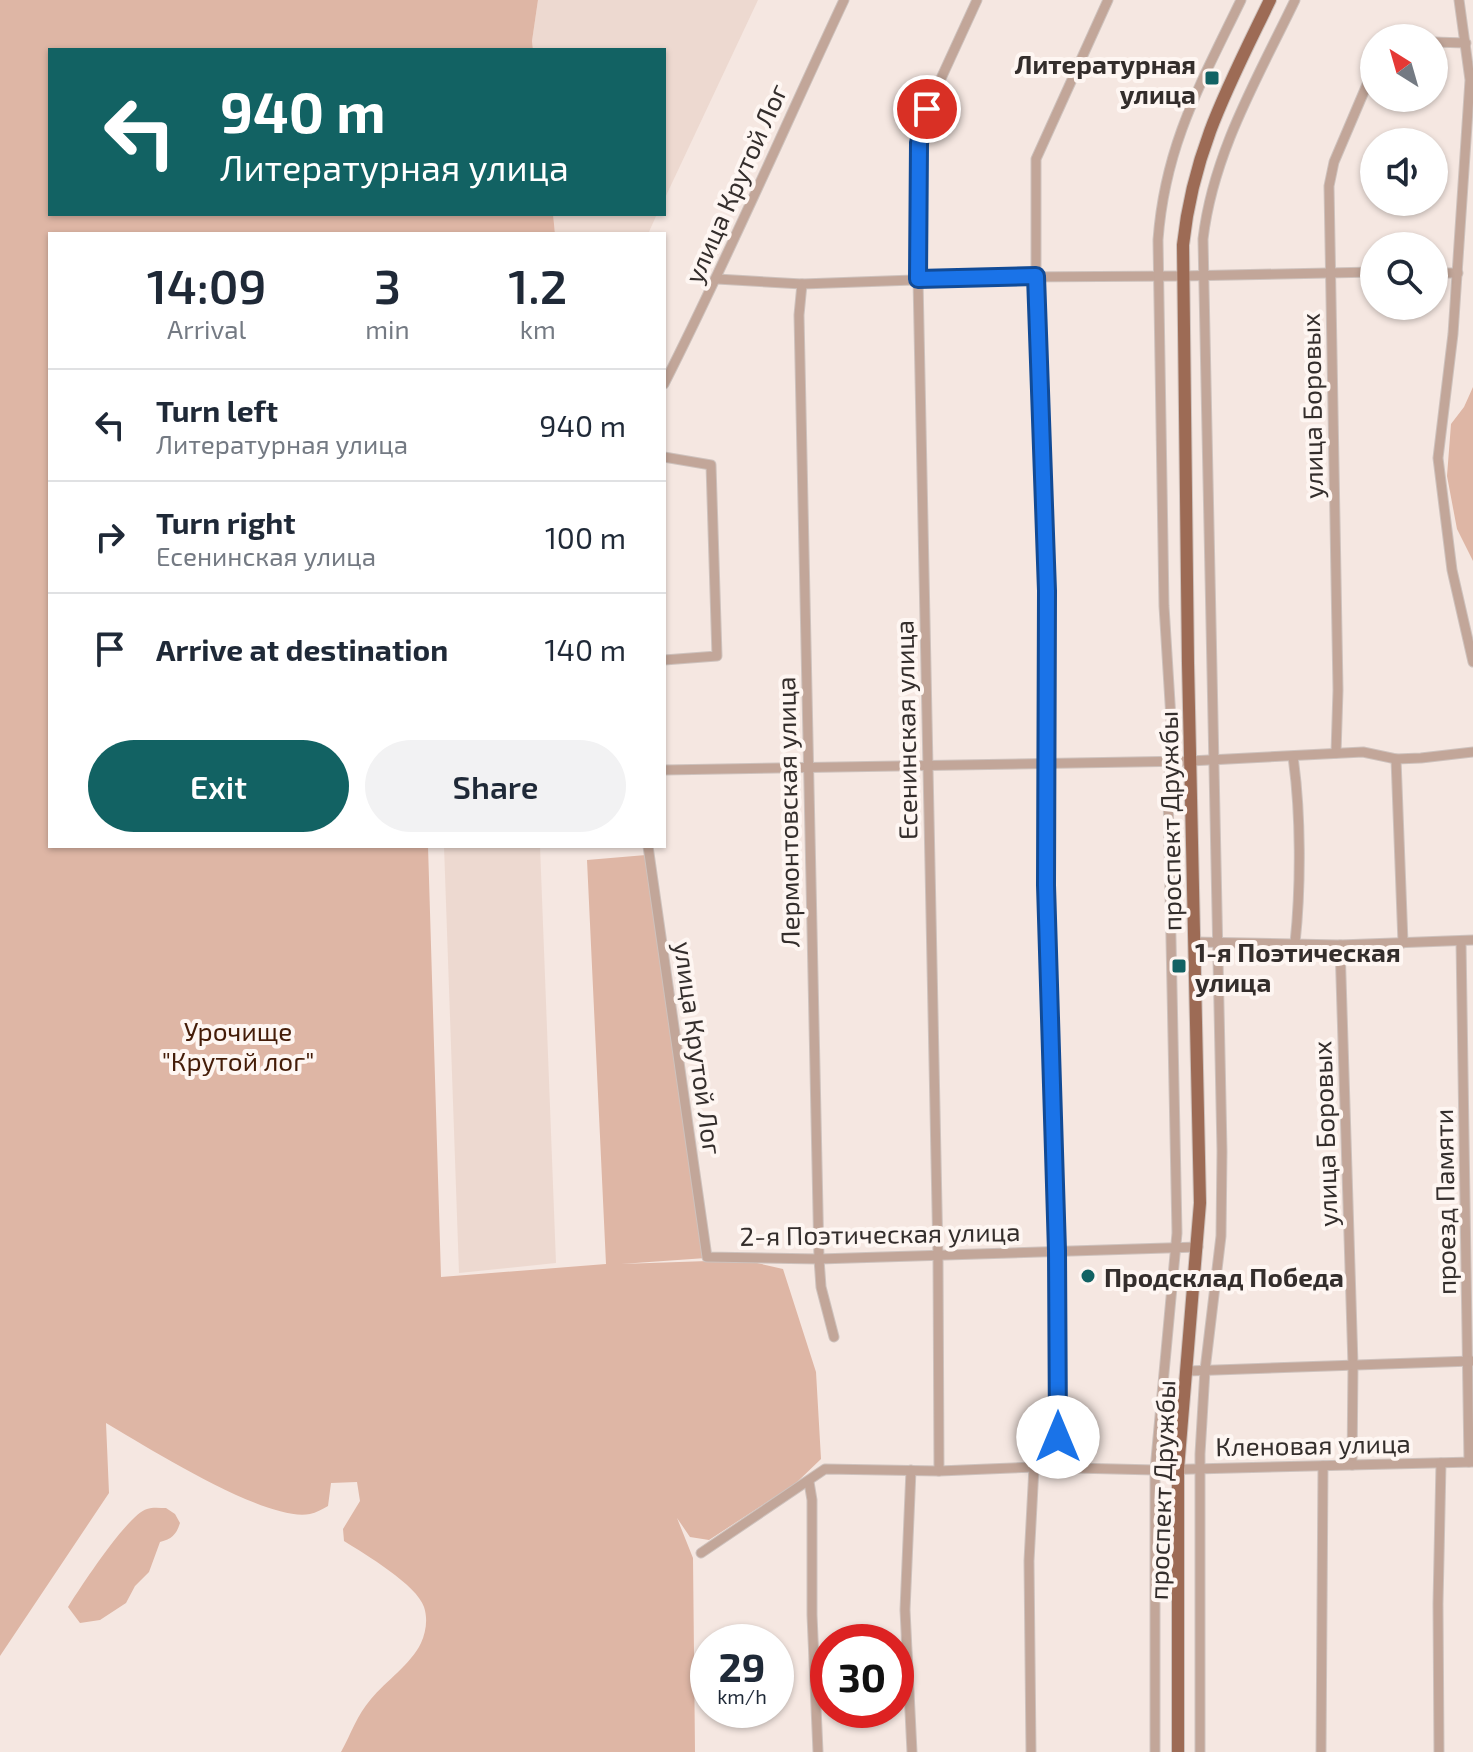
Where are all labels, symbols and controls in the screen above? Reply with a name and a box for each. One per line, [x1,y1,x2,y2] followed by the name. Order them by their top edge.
[1360,24,1448,112] north arrow
[1360,24,1448,320] map controls
[1015,48,1196,109] place label: Литературная улица
[1203,69,1221,87] marker: Литературная улица
[893,75,961,143] pin
[220,77,385,144] text: 940 m
[677,78,794,288] street label: улица Крутой Лог
[88,80,192,184] icon: left
[905,87,949,131] icon: arrive
[1360,128,1448,216] button: sound
[220,145,569,188] text: Литературная улица
[1360,232,1448,320] button: search
[147,256,266,314] text: 14:09
[374,256,401,314] text: 3
[508,256,567,314] text: 1.2
[167,313,246,344] text: Arrival
[365,313,410,344] text: min
[520,313,556,344] text: km
[1294,313,1329,499] street label: улица Боровых
[156,392,278,428] text: Turn left
[88,403,132,447] icon: left
[539,407,626,443] text: 940 m
[156,428,408,459] text: Литературная улица
[156,504,296,540] text: Turn right
[88,515,132,559] icon: right
[545,519,626,555] text: 100 m
[156,540,376,571] text: Есенинская улица
[888,620,923,840] street label: Есенинская улица
[88,627,132,671] icon: arrive
[156,631,448,667] text: Arrive at destination
[545,631,626,667] text: 140 m
[769,676,806,948] street label: Лермонтовская улица
[1152,711,1187,931] street label: проспект Дружбы
[88,740,349,832] button: Exit
[365,740,626,832] button: Share
[1195,936,1401,997] place label: 1-я Поэтическая улица
[668,939,729,1157] street label: улица Крутой Лог
[1170,957,1188,975] marker: 1-я Поэтическая улица
[162,1015,314,1077] park label: Урочище "Крутой лог"
[1305,1040,1344,1227] street label: улица Боровых
[1427,1109,1461,1295] street label: проезд Памяти
[739,1215,1021,1252] street label: 2-я Поэтическая улица
[1104,1261,1344,1292] place label: Продсклад Победа
[1079,1267,1097,1285] marker: Продсклад Победа
[1142,1379,1181,1601] street label: проспект Дружбы
[1016,1395,1100,1479] position arrow
[1215,1427,1411,1462] street label: Кленовая улица
[810,1624,914,1728] speed limit sign: 30
[719,1642,765,1690] text: 29
[717,1684,767,1708] text: km/h

